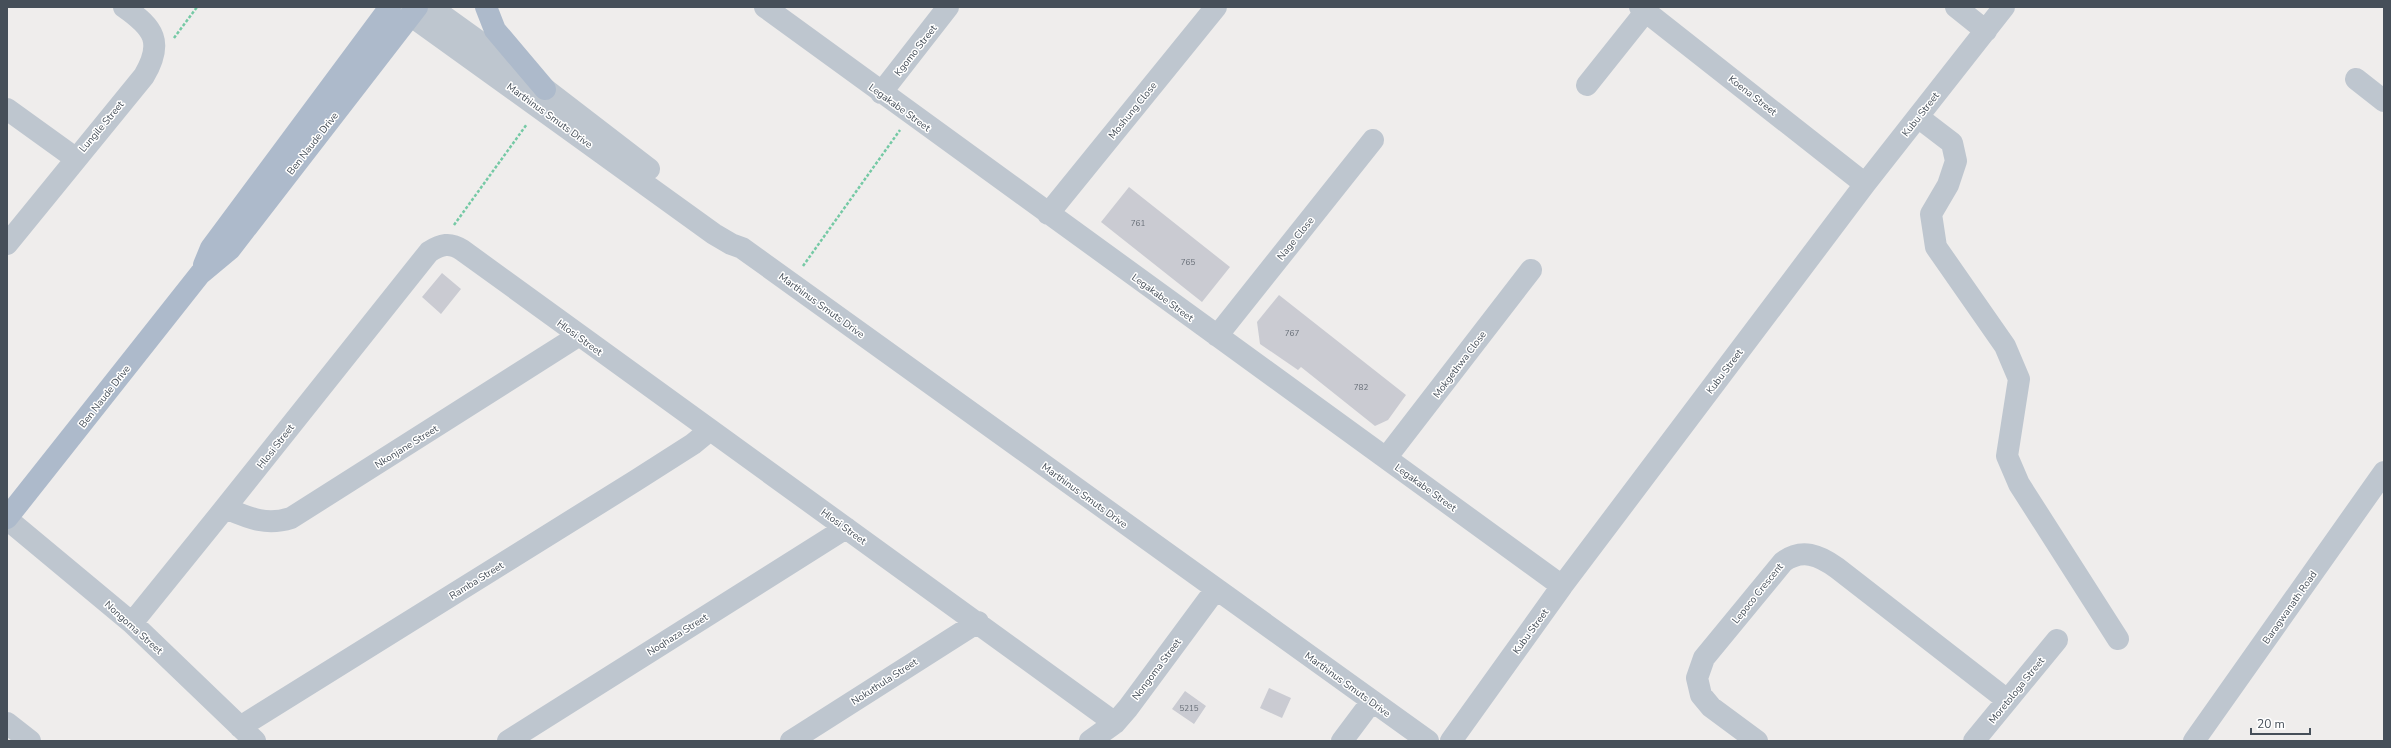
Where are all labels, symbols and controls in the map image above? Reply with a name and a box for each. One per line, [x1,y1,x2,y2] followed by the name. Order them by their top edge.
[891,22,941,79] street label: Kgomo Street
[1725,72,1780,119] street label: Koena Street
[1105,79,1160,142] street label: Moshung Close
[504,80,595,152] street label: Marthinus Smuts Drive
[866,81,934,135] street label: Legakabe Street
[1899,89,1943,140] street label: Kubu Street
[76,98,128,155] street label: Lungile Street
[284,109,342,178] street label: Ben Naude Drive
[1274,214,1318,263] street label: Nage Close
[1131,218,1145,229] house number: 761
[1181,257,1195,268] house number: 765
[776,270,867,342] street label: Marthinus Smuts Drive
[1129,271,1197,325] street label: Legakabe Street
[554,317,605,359] street label: Hlosi Street
[1285,328,1299,339] house number: 767
[1430,328,1490,401] street label: Mokgethwa Close
[1703,346,1747,397] street label: Kubu Street
[76,362,134,431] street label: Ben Naude Drive
[1354,382,1368,393] house number: 782
[254,421,298,472] street label: Hlosi Street
[372,422,441,472] street label: Nkonjane Street
[1039,460,1130,532] street label: Marthinus Smuts Drive
[1392,461,1460,515] street label: Legakabe Street
[818,506,869,548] street label: Hlosi Street
[447,558,507,603] street label: Ramba Street
[1729,560,1787,627] street label: Lepoco Crescent
[2259,568,2320,647] street label: Baragwanath Road
[101,598,166,658] street label: Nongoma Street
[1510,606,1552,657] street label: Kubu Street
[644,610,711,659] street label: Noqhaza Street
[1129,636,1185,703] street label: Nongoma Street
[1302,649,1393,721] street label: Marthinus Smuts Drive
[1986,654,2048,727] street label: Moretologa Street
[849,655,921,709] street label: Nokuthula Street
[1179,703,1199,714] house number: 5215
[2251,710,2310,736] scale bar
[2257,716,2285,732] text: 20 m

